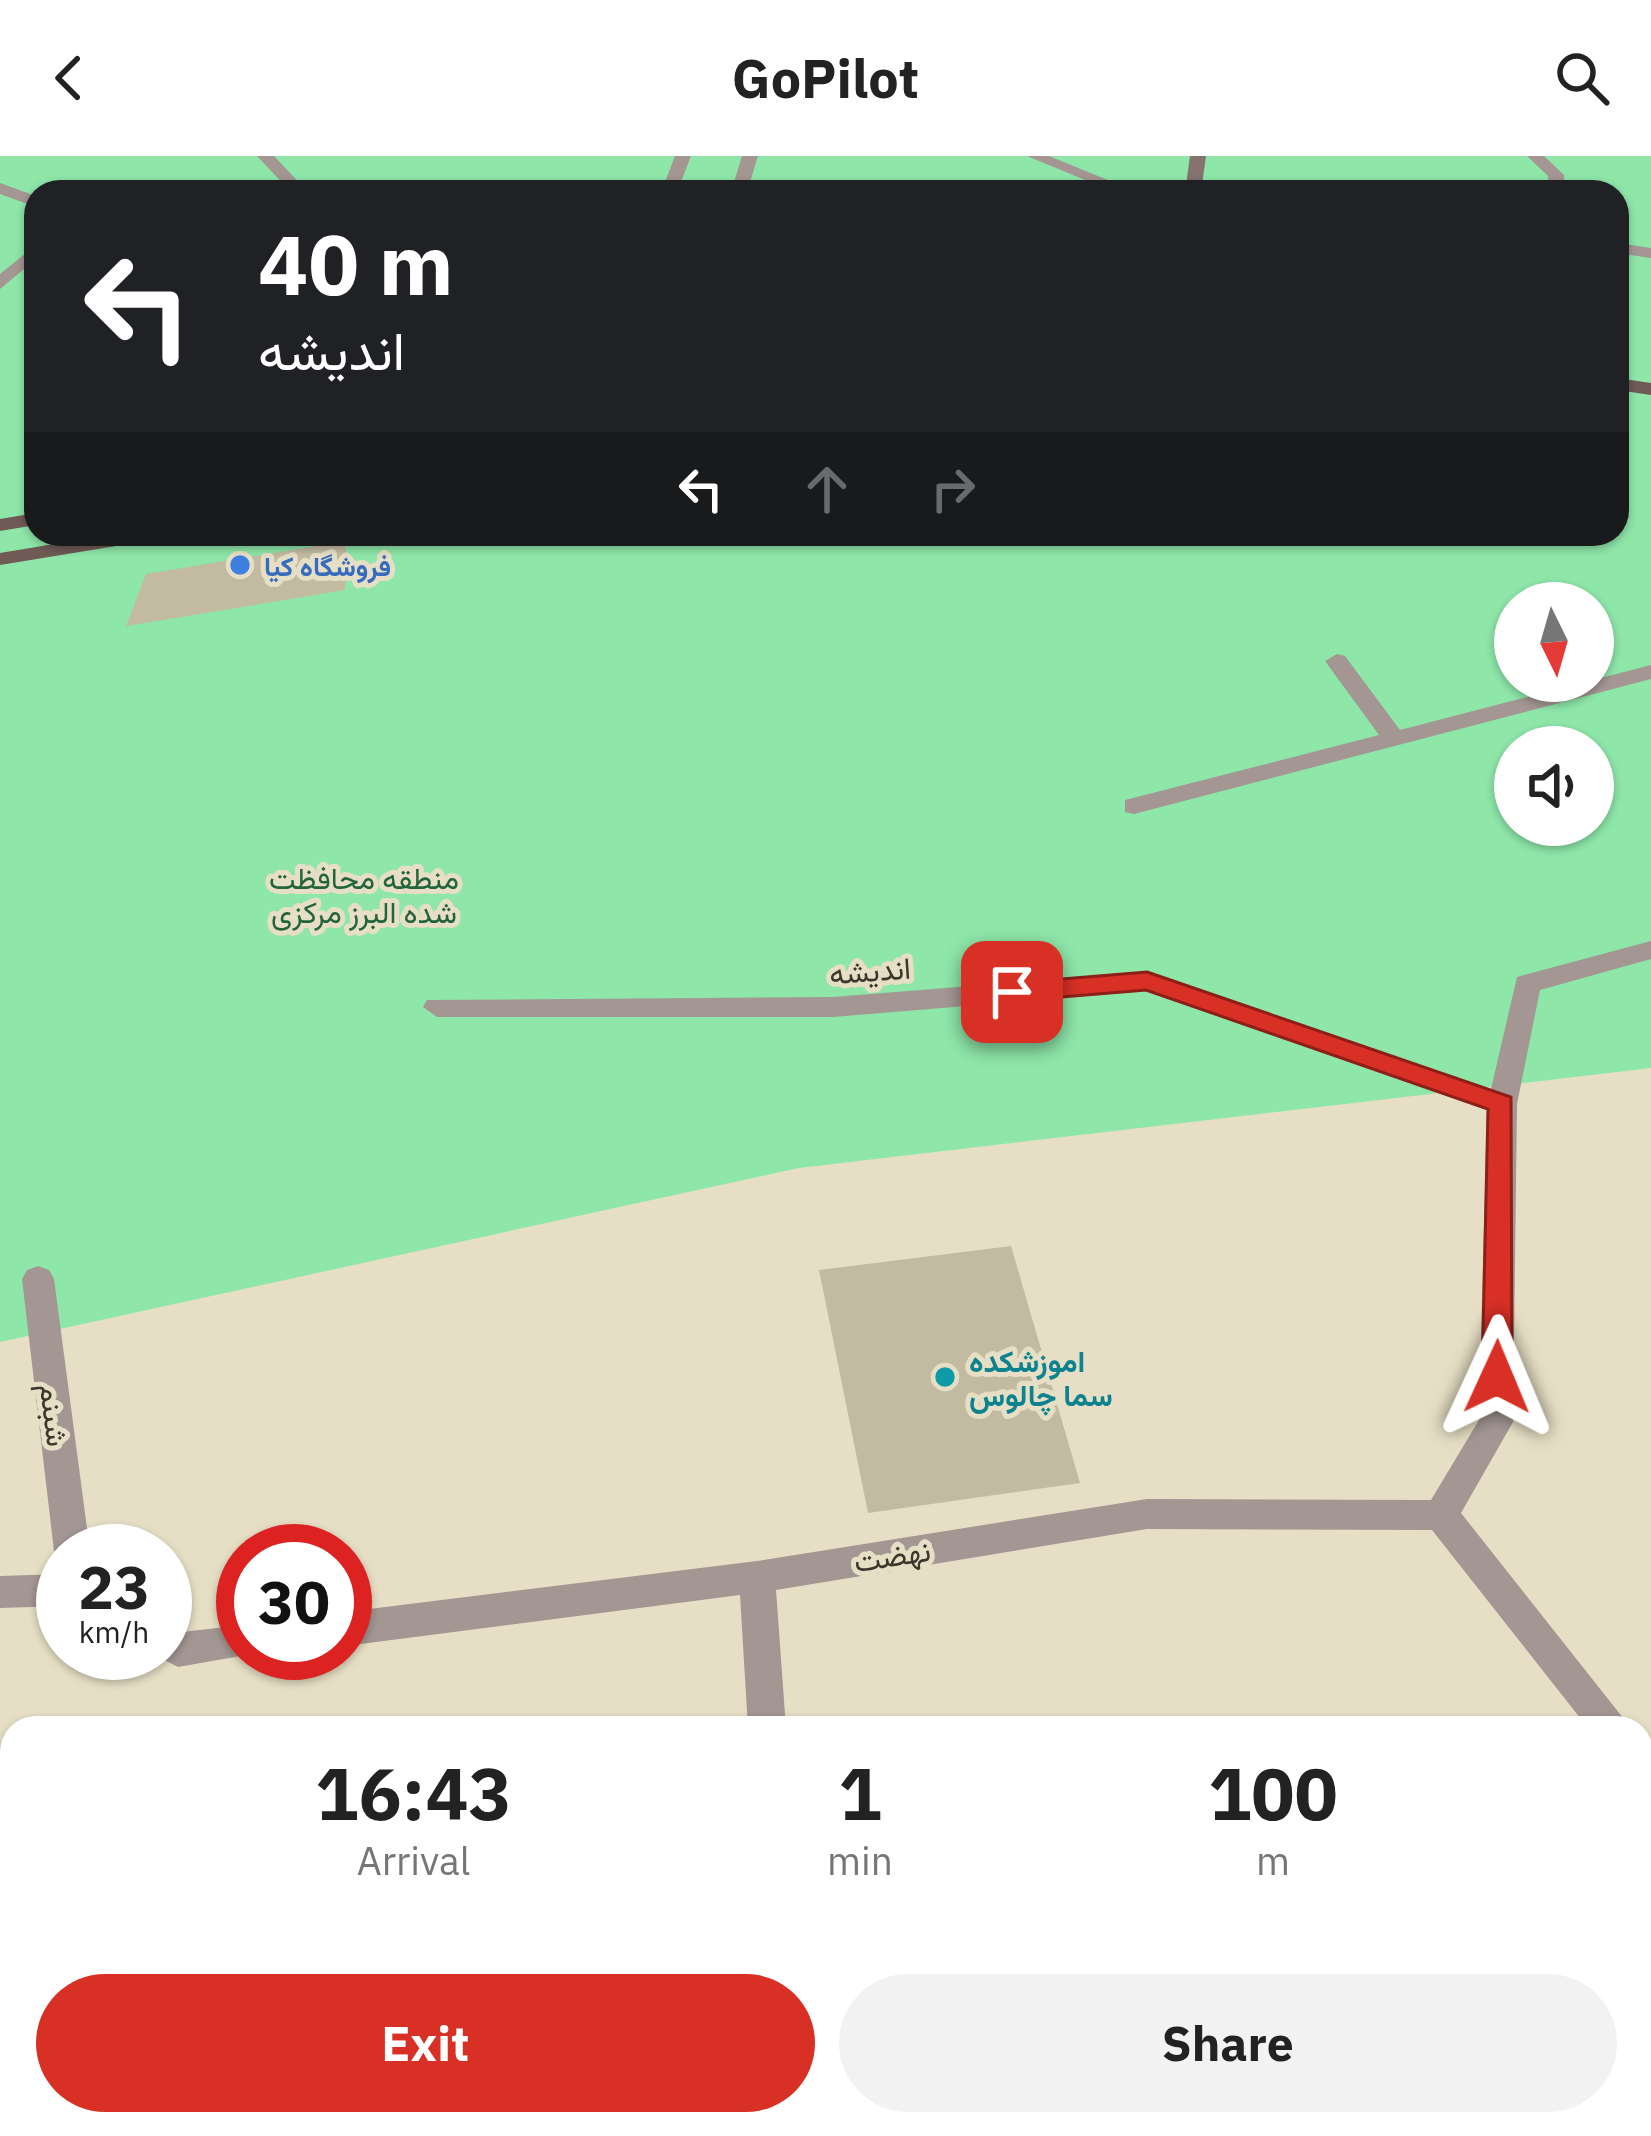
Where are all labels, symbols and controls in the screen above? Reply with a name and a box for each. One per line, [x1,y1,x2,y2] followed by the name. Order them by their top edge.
[732,43,919,113] text: GoPilot
[36,45,102,111] icon: back
[1549,45,1615,111] icon: search
[258,209,454,318] text: 40 m
[60,228,216,384] icon: left
[258,315,405,385] text: اندیشه
[668,456,734,522] icon: left
[794,456,860,522] icon: ahead
[920,456,986,522] icon: right
[264,548,391,584] place label: فروشگاه کیا
[227,552,253,578] marker: فروشگاه کیا
[1494,582,1614,702] north arrow
[1494,582,1614,846] map controls
[1494,726,1614,846] button: sound
[269,858,459,931] park label: منطقه محافظت شده البرز مرکزی
[961,941,1063,1043] pin
[828,948,912,992] street label: اندیشه
[979,959,1045,1025] icon: arrive
[1434,1314,1560,1440] position arrow
[969,1341,1113,1416] place label: اموزشکده سما چالوس
[932,1364,958,1390] marker: اموزشکده سما چالوس
[31,1381,78,1449] street label: شبنم
[216,1524,372,1680] speed limit sign: 30
[851,1530,933,1580] street label: نهضت
[78,1547,150,1626] text: 23
[79,1612,149,1651] text: km/h
[315,1746,512,1840] text: 16:43
[838,1746,882,1840] text: 1
[1208,1746,1338,1840] text: 100
[357,1835,470,1886] text: Arrival
[827,1835,893,1886] text: min
[1256,1835,1290,1886] text: m
[36,1974,815,2112] button: Exit
[839,1974,1617,2112] button: Share

